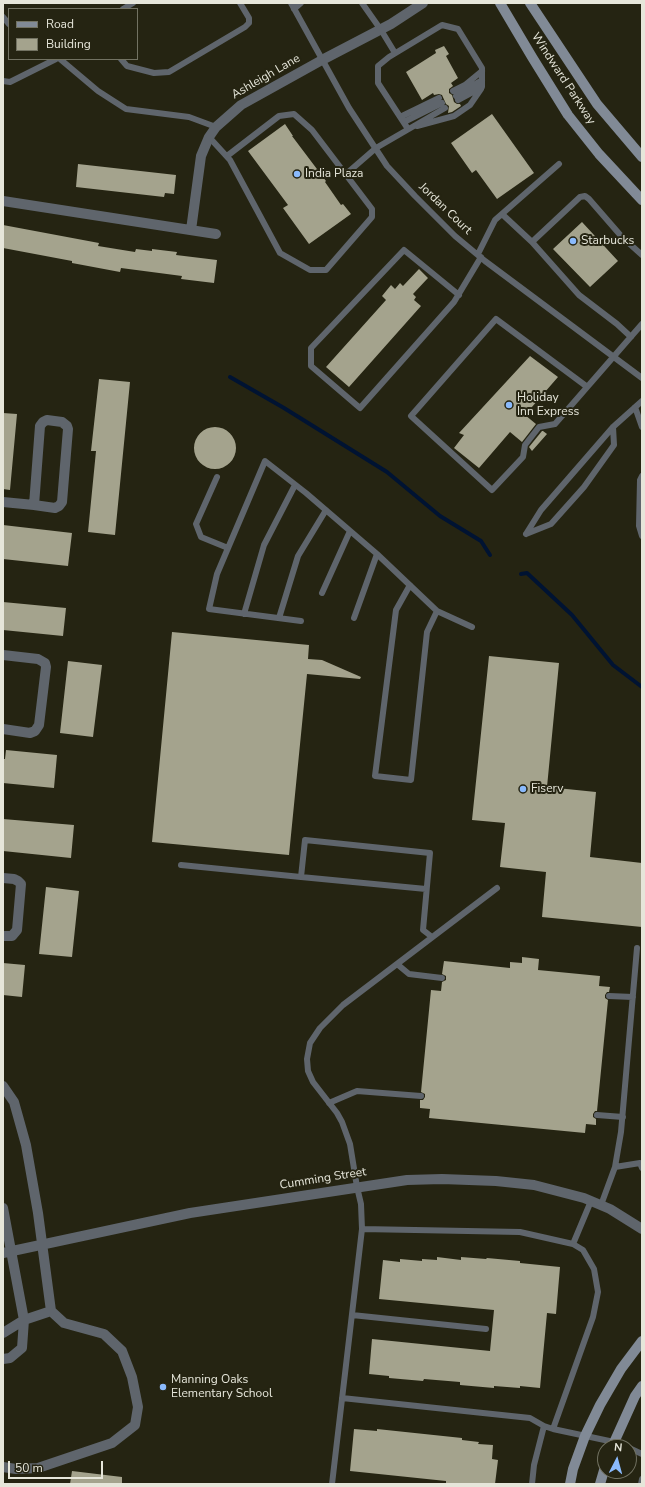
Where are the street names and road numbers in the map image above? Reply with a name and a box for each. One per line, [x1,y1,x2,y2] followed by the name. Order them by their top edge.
[528,30,598,128] street label: Windward Parkway
[229,52,303,102] street label: Ashleigh Lane
[416,180,474,238] street label: Jordan Court
[279,1165,367,1193] street label: Cumming Street

